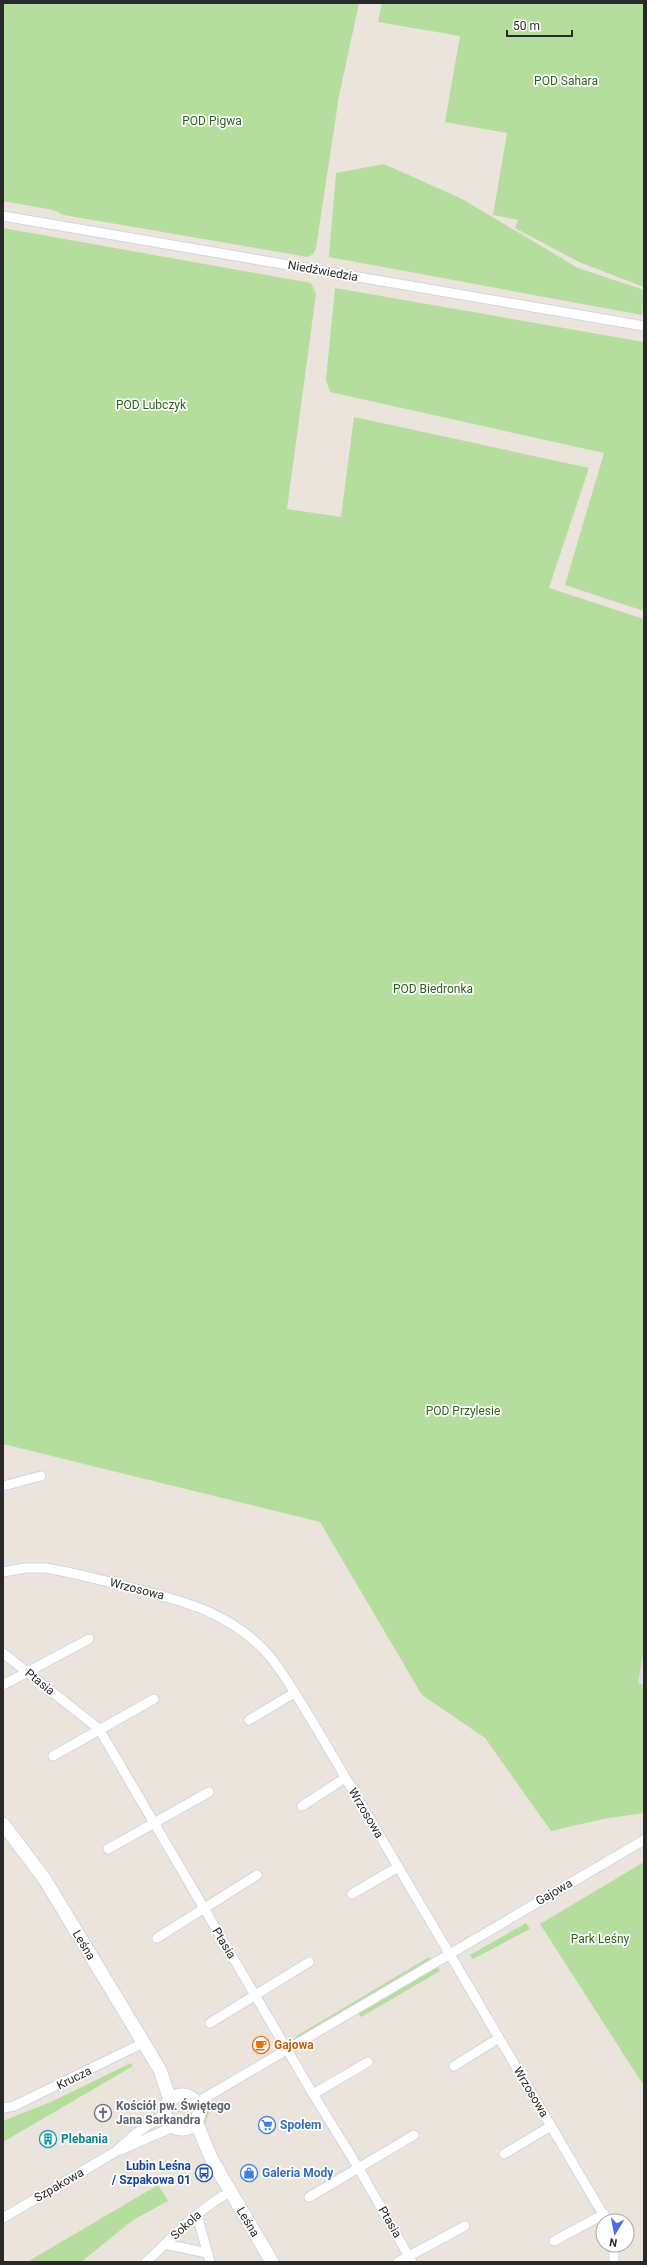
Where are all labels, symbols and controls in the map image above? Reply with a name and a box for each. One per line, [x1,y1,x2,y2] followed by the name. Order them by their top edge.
[507,12,572,38] scale bar
[513,19,540,33] text: 50 m
[534,74,598,88] park label: POD Sahara
[182,114,242,128] park label: POD Pigwa
[287,258,359,284] street label: Niedźwiedzia
[116,398,187,412] park label: POD Lubczyk
[393,982,473,996] park label: POD Biedronka
[426,1404,500,1418] park label: POD Przylesie
[108,1575,166,1603] street label: Wrzosowa
[22,1666,58,1698] street label: Ptasia
[346,1785,386,1841] street label: Wrzosowa
[533,1876,575,1908] street label: Gajowa
[209,1925,239,1961] street label: Ptasia
[70,1928,98,1962] street label: Leśna
[571,1932,630,1946] park label: Park Leśny
[251,2035,271,2055] cafe icon: Gajowa
[274,2038,314,2052] place label: Gajowa
[54,2064,94,2092] street label: Krucza
[511,2064,551,2120] street label: Wrzosowa
[116,2098,231,2127] place label: Kościół pw. Świętego Jana Sarkandra
[93,2103,113,2123] church icon: Kościół pw. Świętego Jana Sarkandra
[257,2115,277,2135] supermarket icon: Społem
[280,2118,321,2132] place label: Społem
[38,2129,58,2149] building icon: Plebania
[61,2132,108,2146] place label: Plebania
[111,2159,192,2187] place label: Lubin Leśna / Szpakowa 01
[194,2163,214,2183] bus stop icon: Lubin Leśna / Szpakowa 01
[239,2163,259,2183] shop icon: Galeria Mody
[32,2165,86,2205] street label: Szpakowa
[262,2166,334,2180] place label: Galeria Mody
[376,2204,404,2240] street label: Ptasia
[234,2205,262,2239] street label: Leśna
[168,2208,204,2242] street label: Sokola
[595,2213,635,2253] north arrow
[608,2235,618,2249] text: N

